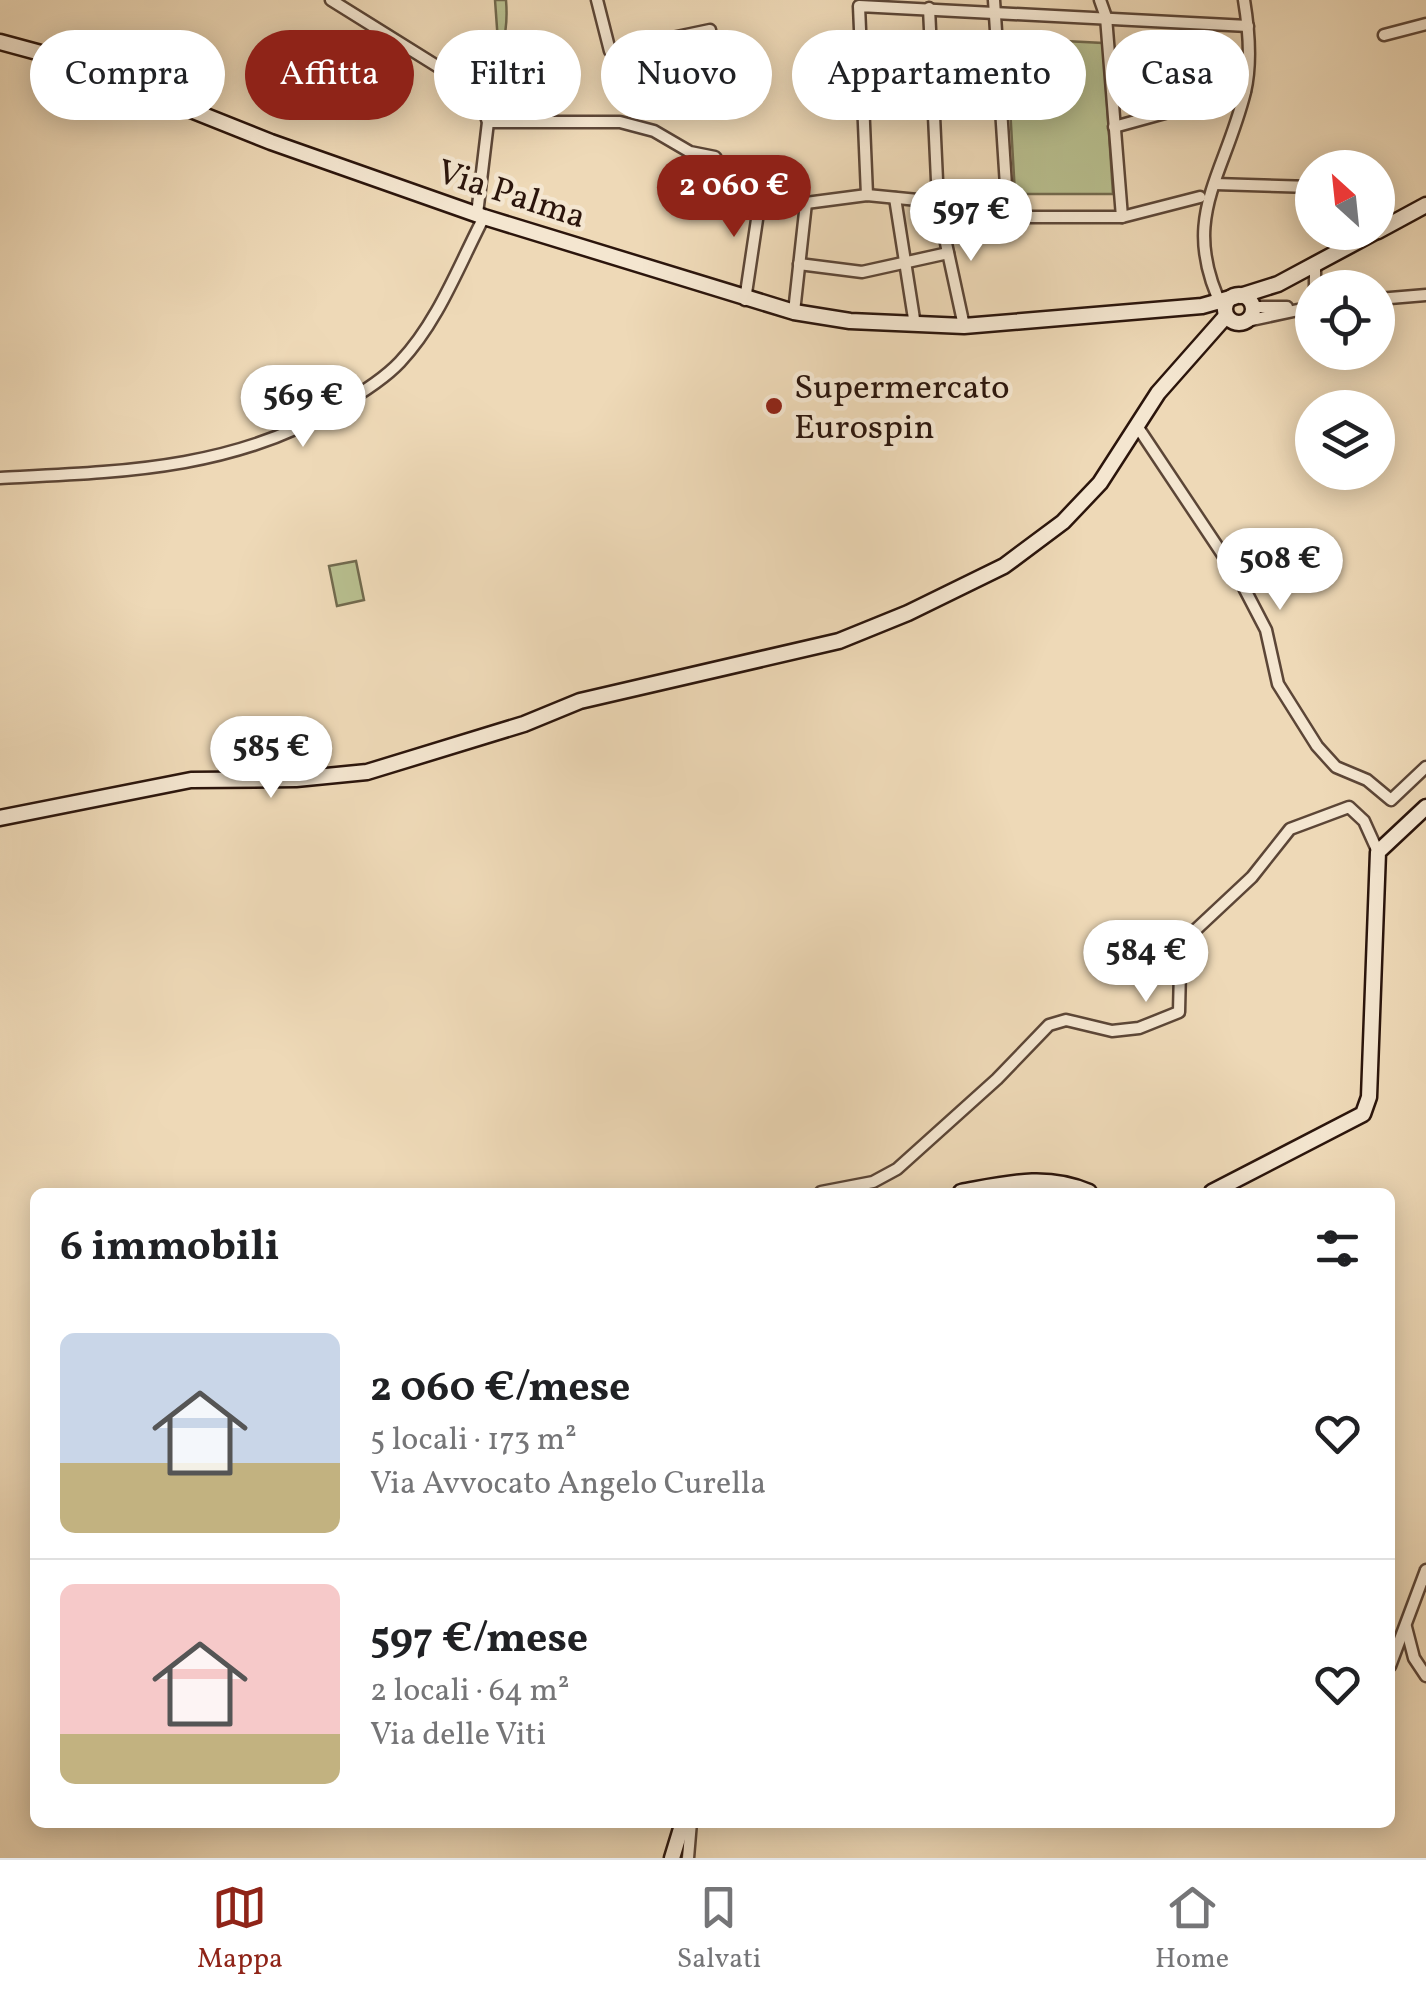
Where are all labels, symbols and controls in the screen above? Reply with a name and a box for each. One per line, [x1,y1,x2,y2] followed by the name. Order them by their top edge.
[30,30,225,120] chip: Compra
[245,30,414,120] chip: Affitta
[434,30,581,120] chip: Filtri
[601,30,772,120] chip: Nuovo
[792,30,1086,120] chip: Appartamento
[1106,30,1249,120] chip: Casa
[430,149,592,242] street label: Via Palma
[1295,150,1395,250] north arrow
[1295,150,1395,490] map controls
[642,155,826,240] pin: 2 060 €
[679,165,789,209] text: 2 060 €
[901,179,1041,264] pin: 597 €
[932,189,1010,233] text: 597 €
[1295,270,1395,370] button: locate
[233,365,373,450] pin: 569 €
[794,365,1010,453] place label: Supermercato Eurospin
[263,375,343,419] text: 569 €
[1295,390,1395,490] button: layers
[763,395,785,417] marker: Supermercato Eurospin
[1210,528,1350,613] pin: 508 €
[1239,538,1321,582] text: 508 €
[201,716,341,801] pin: 585 €
[232,726,310,770] text: 585 €
[1076,920,1216,1005] pin: 584 €
[1105,930,1187,974] text: 584 €
[60,1219,280,1278] text: 6 immobili
[1310,1221,1365,1276] icon: filters
[370,1360,631,1419] text: 2 060 €/mese
[140,1373,260,1493] icon: home
[1310,1406,1365,1461] icon: heart
[370,1419,577,1463] text: 5 locali · 173 m²
[370,1463,766,1507] text: Via Avvocato Angelo Curella
[370,1611,588,1670] text: 597 €/mese
[140,1624,260,1744] icon: home
[1310,1657,1365,1712] icon: heart
[370,1670,570,1714] text: 2 locali · 64 m²
[370,1714,546,1758] text: Via delle Viti
[197,1880,283,1979] tab: Mappa
[677,1880,761,1979] tab: Salvati
[1155,1880,1229,1979] tab: Home

